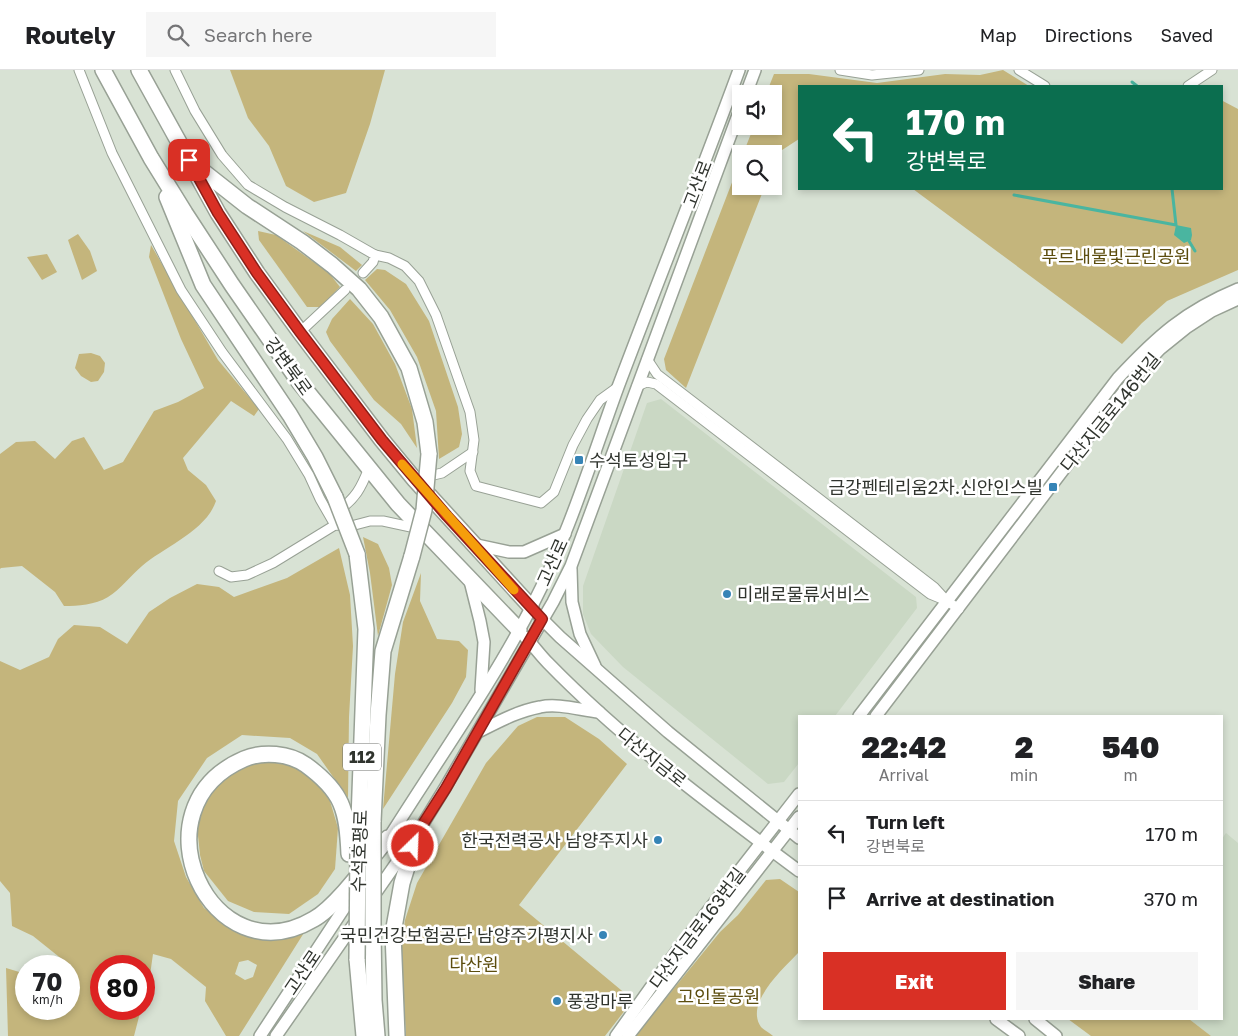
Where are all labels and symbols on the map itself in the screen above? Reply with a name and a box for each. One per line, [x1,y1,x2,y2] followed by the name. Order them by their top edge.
[168,139,210,181] pin
[678,157,716,211] street label: 고산로
[1041,245,1191,267] park label: 푸르내물빛근린공원
[261,333,317,399] street label: 강변북로
[1055,348,1165,476] street label: 다산지금로146번길
[589,449,688,471] place label: 수석토성입구
[573,454,585,466] marker: 수석토성입구
[828,476,1043,498] place label: 금강펜테리움2차.신안인스빌
[1047,481,1059,493] marker: 금강펜테리움2차.신안인스빌
[532,535,572,589] street label: 고산로
[737,583,869,605] place label: 미래로물류서비스
[721,588,733,600] marker: 미래로물류서비스
[613,722,691,792] street label: 다산지금로
[343,744,381,770] road number: 112
[347,809,371,893] street label: 수석호평로
[386,819,438,871] position arrow
[461,829,648,851] place label: 한국전력공사 남양주지사
[652,834,664,846] marker: 한국전력공사 남양주지사
[644,863,750,993] street label: 다산지금로163번길
[340,924,593,946] place label: 국민건강보험공단 남양주가평지사
[597,929,609,941] marker: 국민건강보험공단 남양주가평지사
[279,945,325,999] street label: 고산로
[449,953,499,975] park label: 다산원
[90,955,155,1020] speed limit sign: 80
[678,985,760,1007] park label: 고인돌공원
[567,990,633,1012] place label: 풍광마루
[551,995,563,1007] marker: 풍광마루

